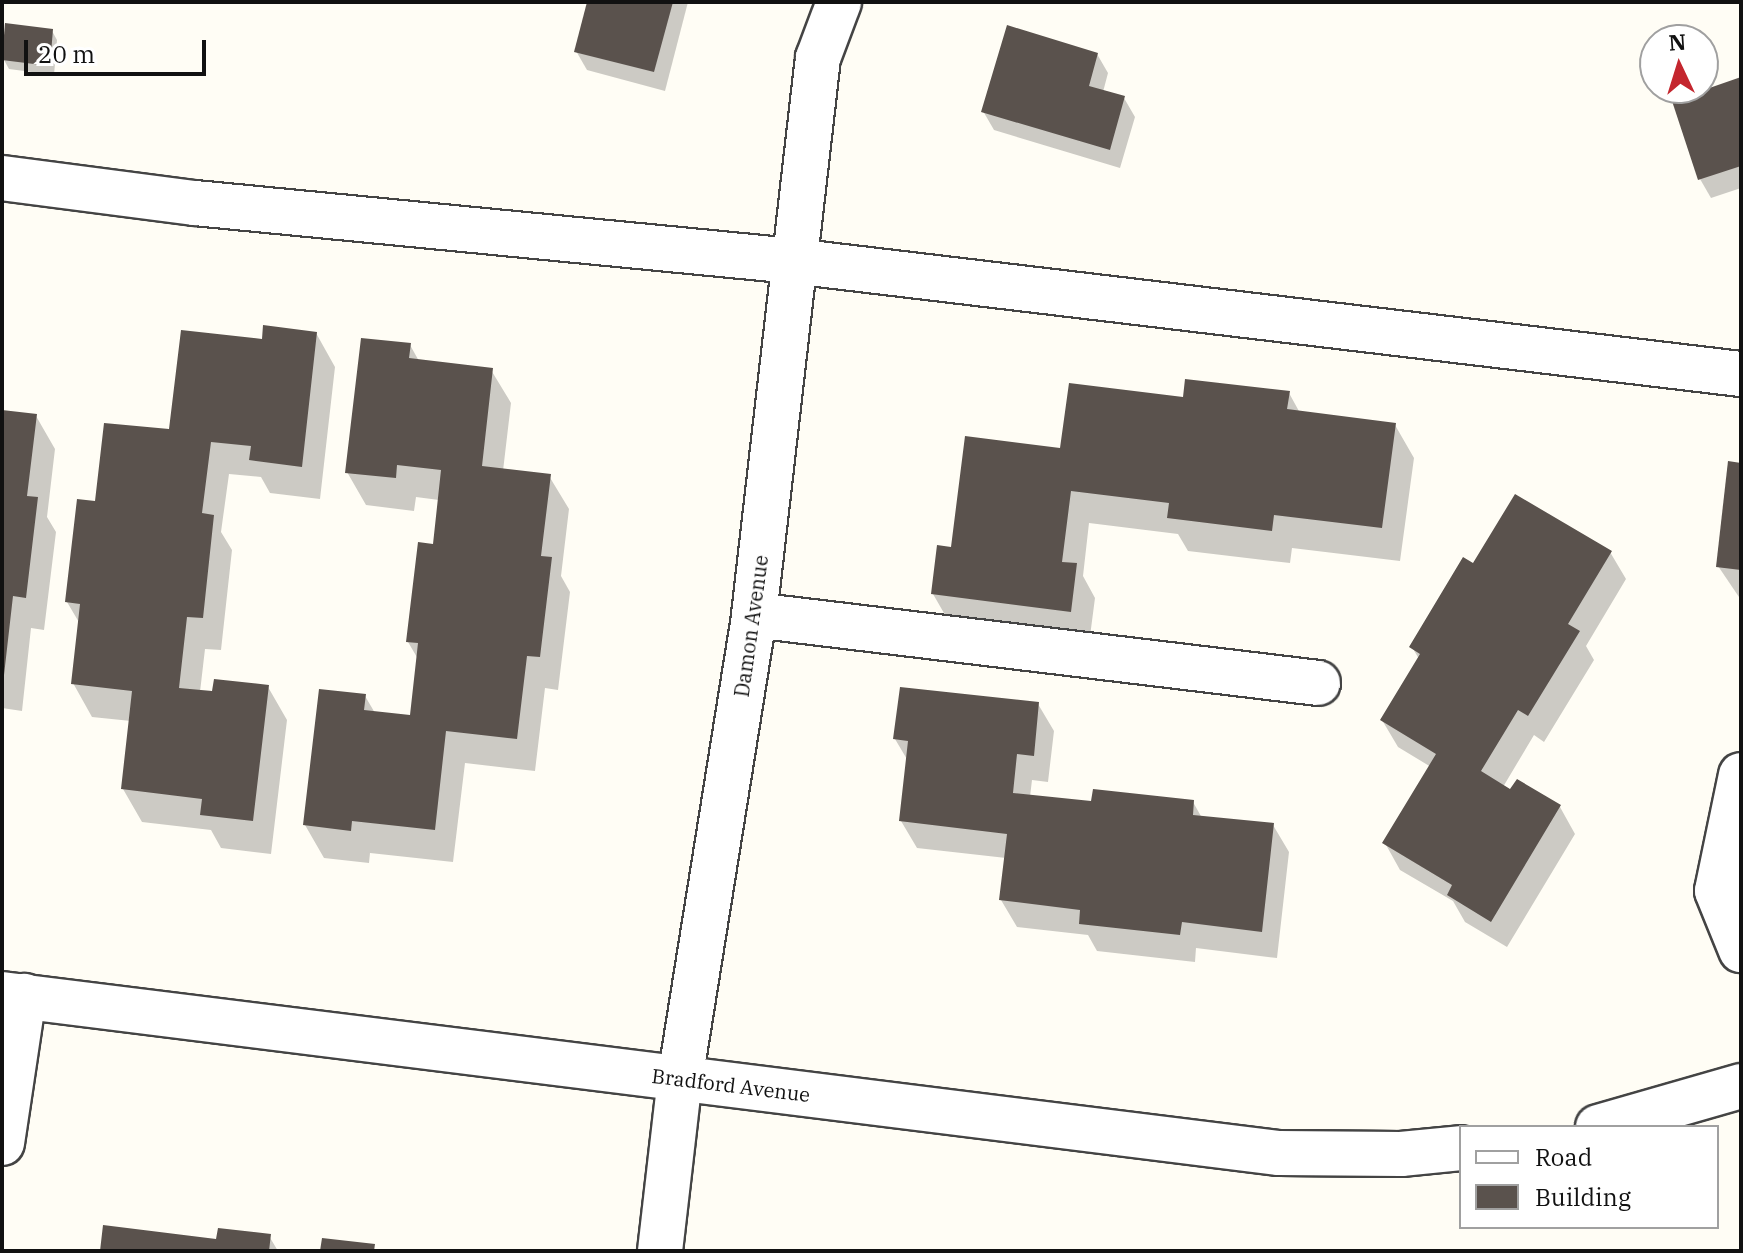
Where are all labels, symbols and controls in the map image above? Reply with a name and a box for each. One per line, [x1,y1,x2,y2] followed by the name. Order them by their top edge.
[28,24,210,74] scale bar
[1639,24,1719,104] north arrow
[1668,26,1687,57] text: N
[38,38,95,70] text: 20 m
[729,553,773,699] street label: Damon Avenue
[650,1063,812,1107] street label: Bradford Avenue
[1459,1125,1719,1229] legend
[1535,1141,1592,1173] text: Road
[1535,1181,1631,1213] text: Building

